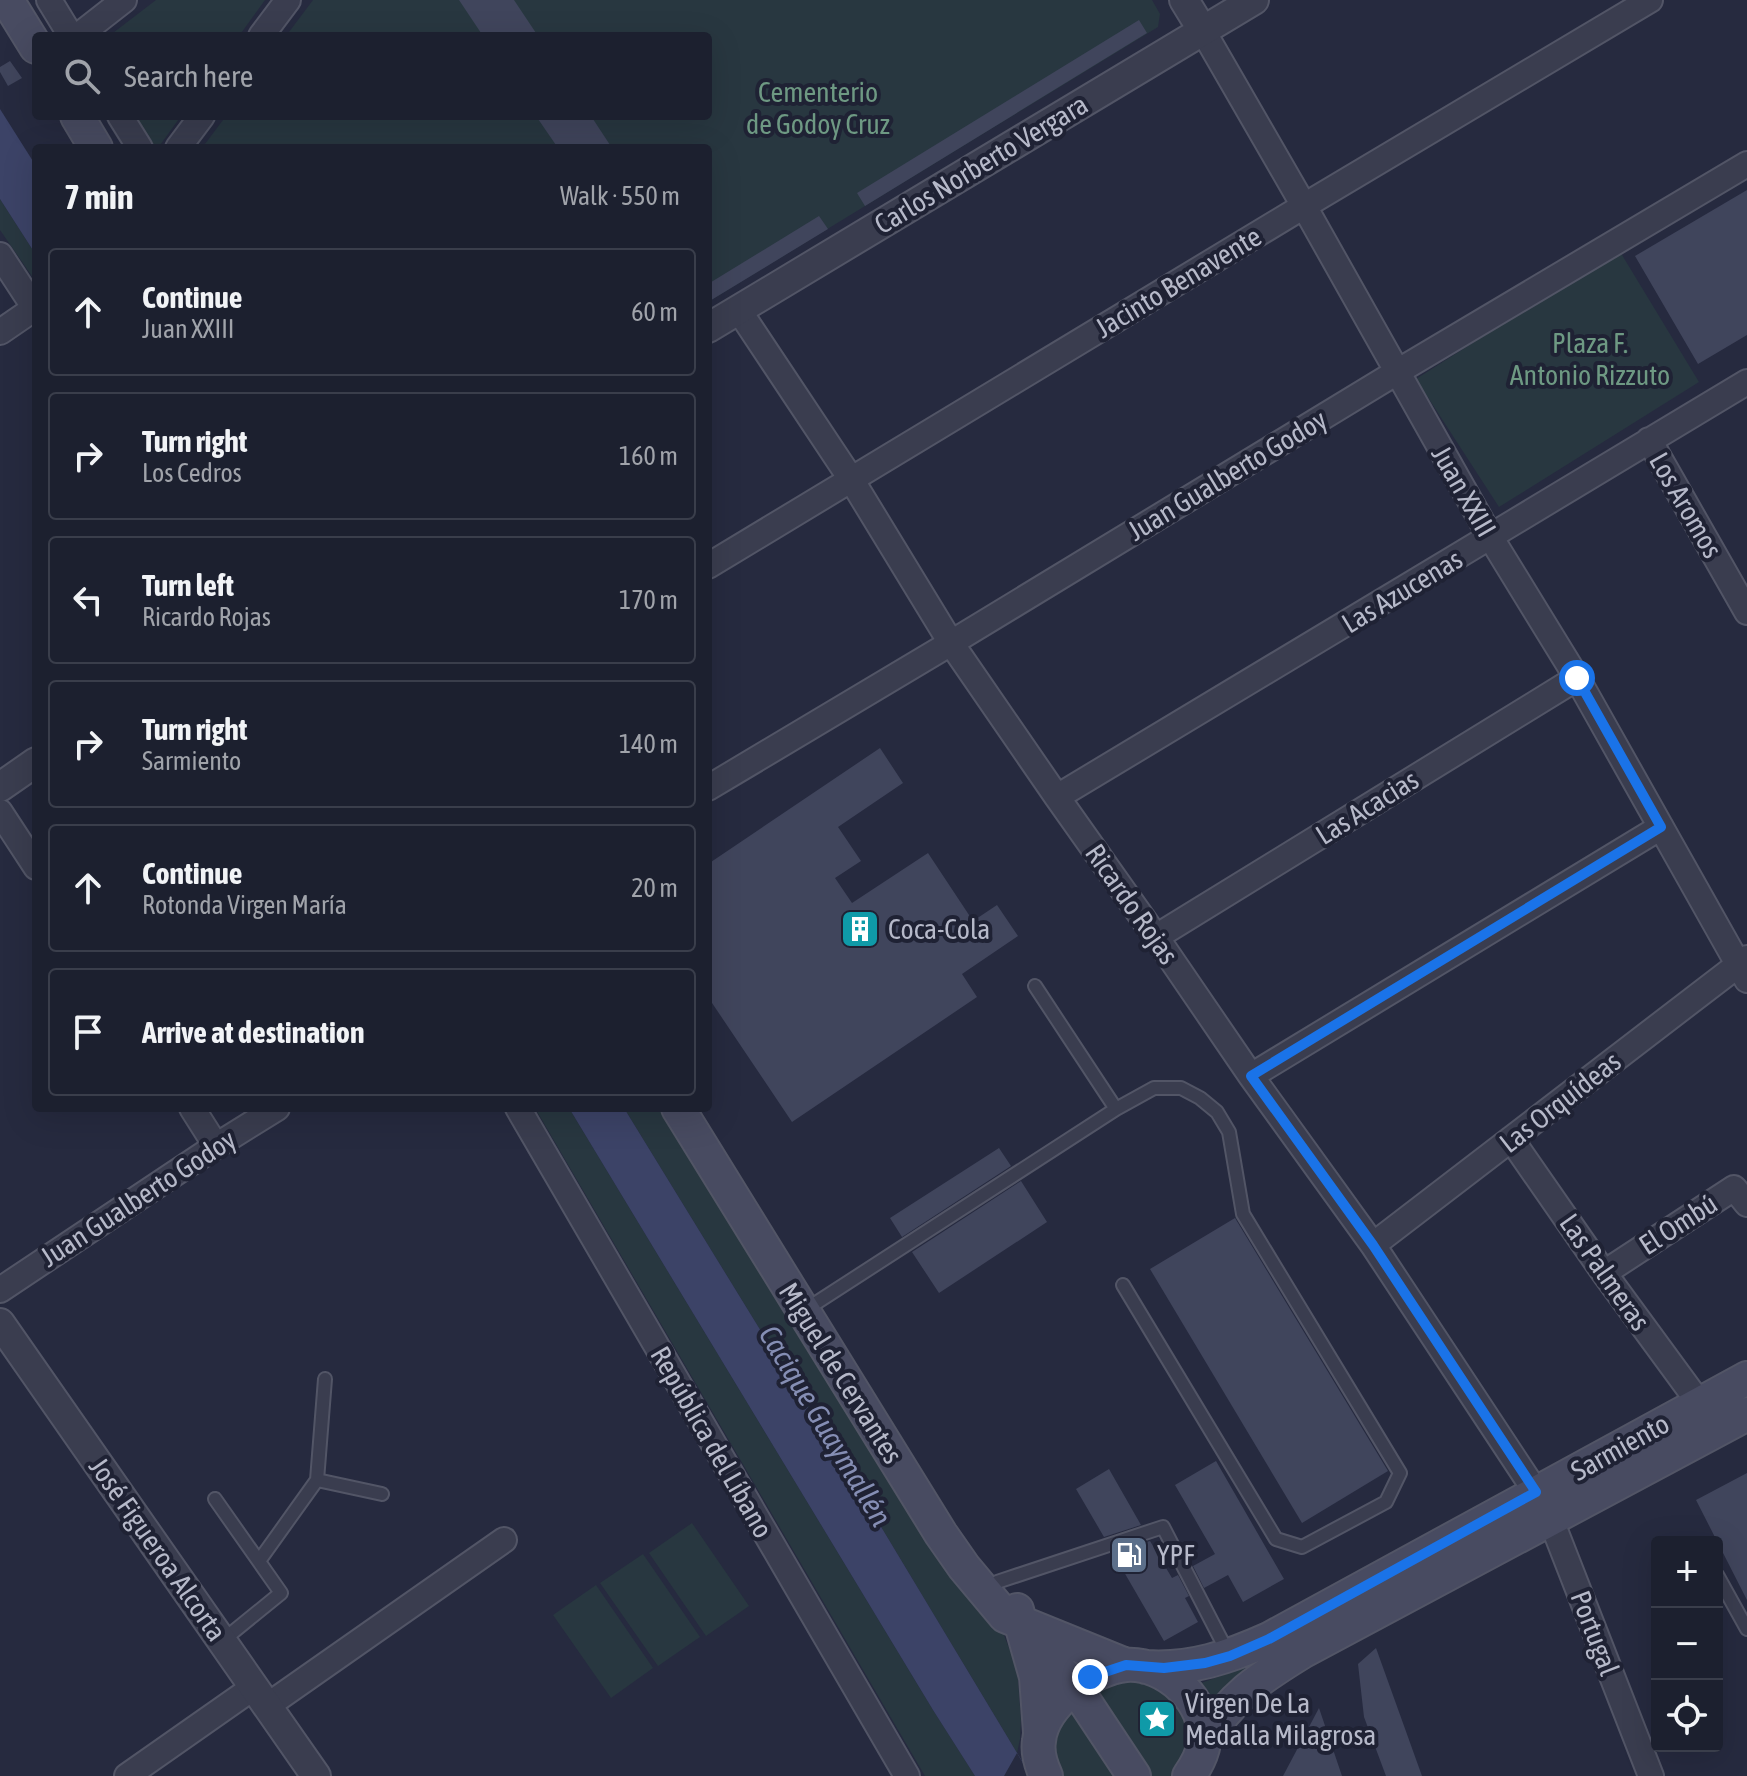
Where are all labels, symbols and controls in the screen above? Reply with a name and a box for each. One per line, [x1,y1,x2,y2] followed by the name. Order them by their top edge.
[32,32,712,120] search box
[60,54,104,98] icon: search
[124,59,253,93] text: Search here
[746,76,890,140] park label: Cementerio de Godoy Cruz
[869,88,1093,240] street label: Carlos Norberto Vergara
[64,177,133,216] text: 7 min
[560,181,680,211] text: Walk · 550 m
[1089,220,1267,344] street label: Jacinto Benavente
[142,280,242,314] text: Continue
[66,290,110,334] icon: ahead
[631,297,678,327] text: 60 m
[142,314,234,344] text: Juan XXIII
[1510,327,1670,391] park label: Plaza F. Antonio Rizzuto
[1122,403,1332,547] street label: Juan Gualberto Godoy
[142,424,248,458] text: Turn right
[66,434,110,478] icon: right
[1425,440,1503,542] street label: Juan XXIII
[619,441,678,471] text: 160 m
[1643,447,1729,563] street label: Los Aromos
[142,458,242,488] text: Los Cedros
[1336,543,1468,639] street label: Las Azucenas
[142,568,234,602] text: Turn left
[66,578,110,622] icon: left
[619,585,678,615] text: 170 m
[142,602,271,632] text: Ricardo Rojas
[1559,660,1595,696] route start
[142,712,248,746] text: Turn right
[66,722,110,766] icon: right
[619,729,678,759] text: 140 m
[142,746,241,776] text: Sarmiento
[1310,763,1424,851] street label: Las Acacias
[1079,838,1185,970] street label: Ricardo Rojas
[142,856,242,890] text: Continue
[66,866,110,910] icon: ahead
[631,873,678,903] text: 20 m
[142,890,347,920] text: Rotonda Virgen María
[839,908,881,950] building icon: Coca-Cola
[888,913,990,945] place label: Coca-Cola
[66,1010,110,1054] icon: arrive
[142,1015,364,1049] text: Arrive at destination
[1493,1045,1627,1159] street label: Las Orquídeas
[34,1123,242,1273] street label: Juan Gualberto Godoy
[1633,1187,1723,1261] street label: El Ombú
[1553,1208,1657,1336] street label: Las Palmeras
[773,1277,909,1469] street label: Miguel de Cervantes
[753,1319,899,1532] water label: Cacique Guaymallén
[644,1341,780,1543] street label: República del Líbano
[1565,1407,1675,1487] street label: Sarmiento
[83,1451,233,1647] street label: José Figueroa Alcorta
[1108,1534,1150,1576] fuel station icon: YPF
[1651,1536,1723,1752] map controls
[1651,1536,1723,1608] button: +
[1157,1539,1194,1571] place label: YPF
[1564,1586,1626,1680] street label: Portugal
[1651,1608,1723,1680] button: −
[1072,1659,1108,1695] route end
[1651,1680,1723,1752] button: locate
[1185,1687,1376,1751] place label: Virgen De La Medalla Milagrosa
[1136,1698,1178,1740] place icon: Virgen De La Medalla Milagrosa

